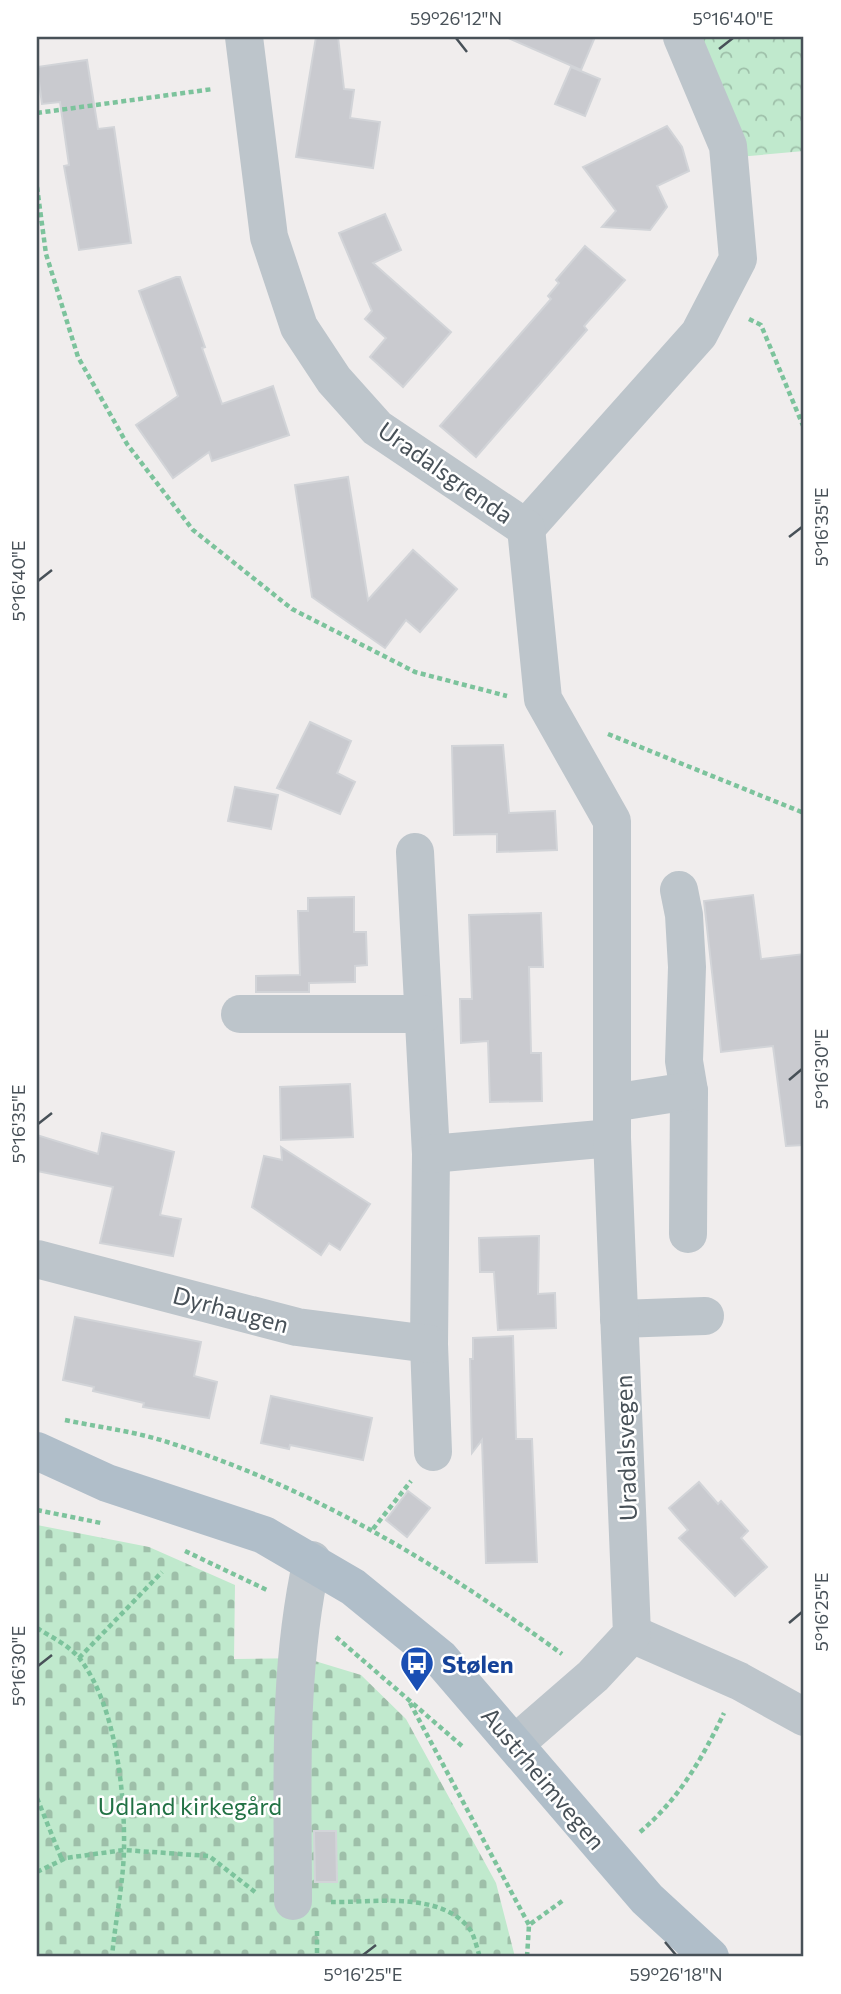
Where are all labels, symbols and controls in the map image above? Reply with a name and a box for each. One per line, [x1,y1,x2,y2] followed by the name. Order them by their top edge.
[410,7,502,29] text: 59°26'12"N
[693,7,774,29] text: 5°16'40"E
[373,415,519,529] street label: Uradalsgrenda
[810,487,832,567] text: 5°16'35"E
[7,541,29,622] text: 5°16'40"E
[810,1029,832,1109] text: 5°16'30"E
[7,1084,29,1164] text: 5°16'35"E
[170,1280,292,1338] street label: Dyrhaugen
[608,1374,642,1522] street label: Uradalsvegen
[810,1573,832,1651] text: 5°16'25"E
[7,1626,29,1706] text: 5°16'30"E
[398,1644,436,1693] bus stop icon: Stølen
[442,1649,514,1678] place label: Stølen
[476,1701,612,1855] street label: Austrheimvegen
[98,1791,282,1820] park label: Udland kirkegård
[324,1963,402,1985] text: 5°16'25"E
[629,1963,723,1985] text: 59°26'18"N

